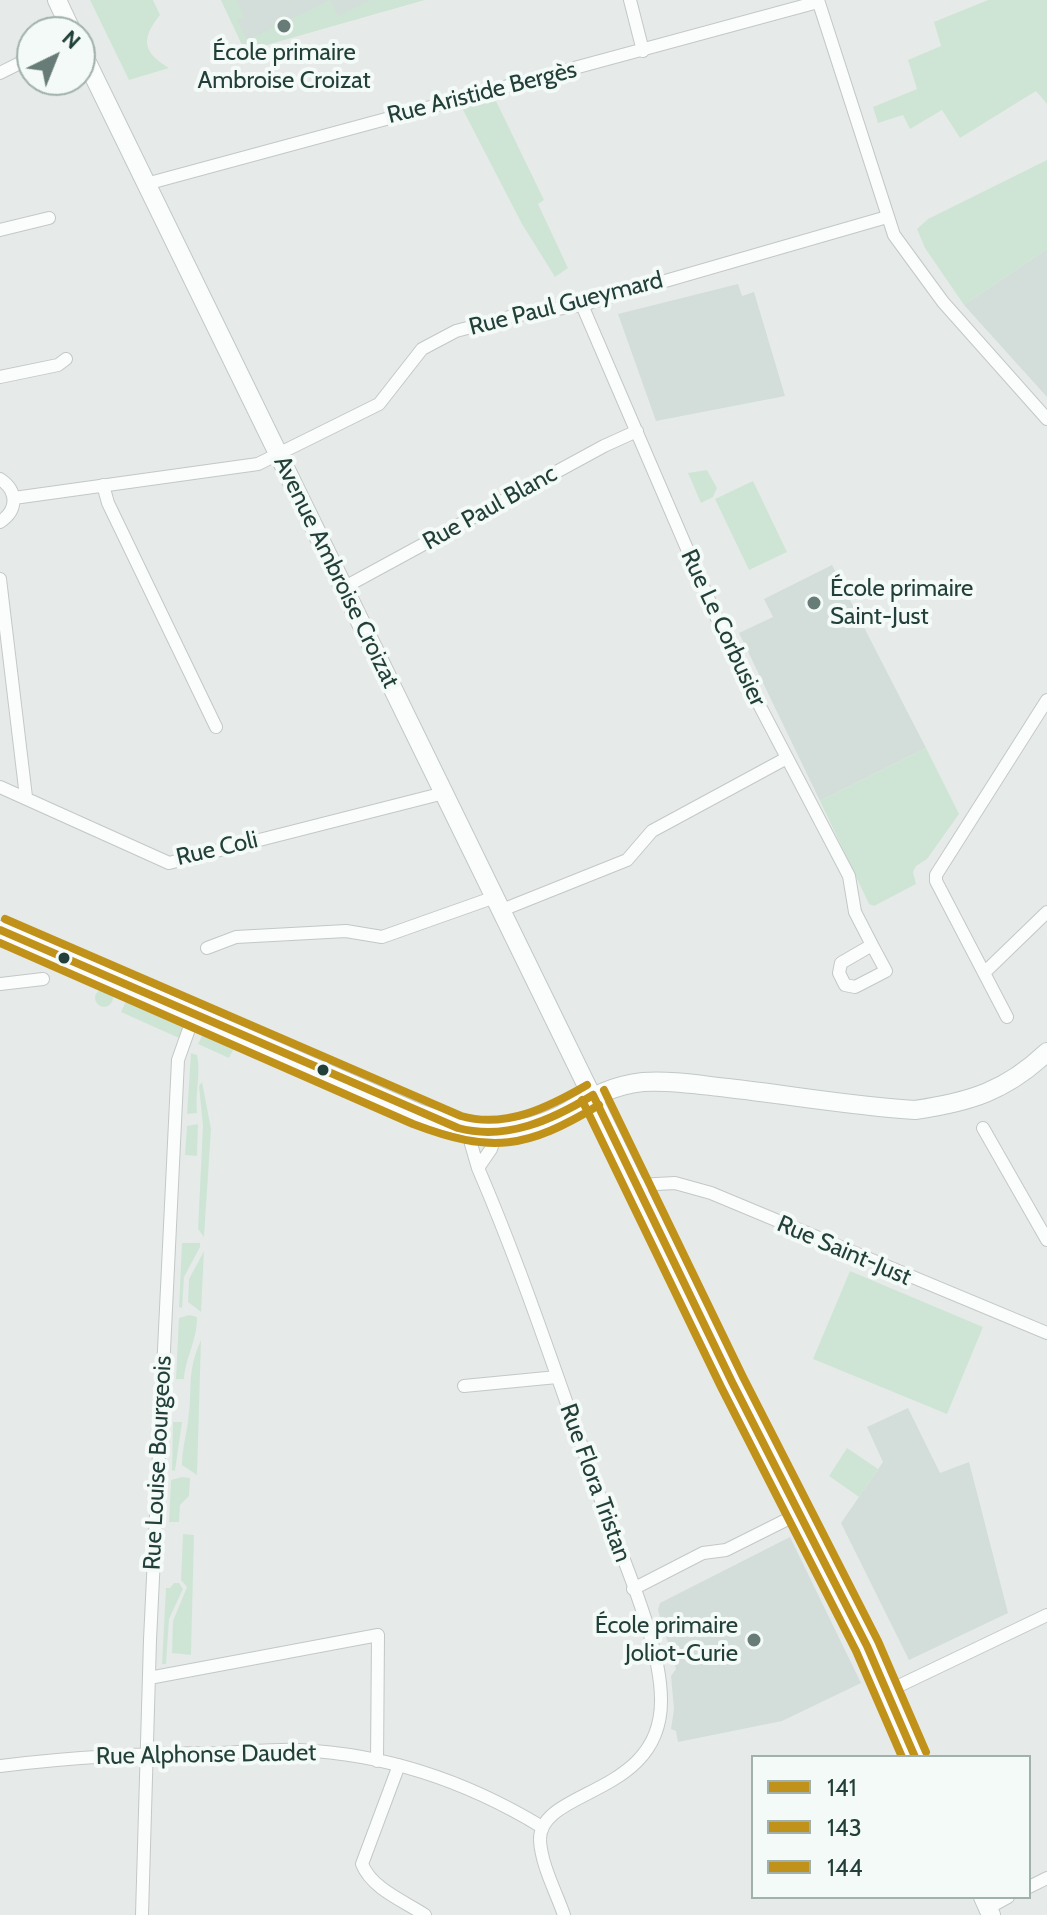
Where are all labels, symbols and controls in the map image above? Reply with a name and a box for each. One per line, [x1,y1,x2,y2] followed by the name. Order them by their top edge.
[16,16,96,96] north arrow
[275,17,293,35] marker: École primaire Ambroise Croizat
[56,24,86,55] text: N
[197,39,371,95] place label: École primaire Ambroise Croizat
[384,56,580,130] street label: Rue Aristide Bergès
[466,266,666,342] street label: Rue Paul Gueymard
[267,451,405,693] street label: Avenue Ambroise Croizat
[418,459,562,557] street label: Rue Paul Blanc
[674,545,772,711] street label: Rue Le Corbusier
[830,575,973,631] place label: École primaire Saint-Just
[805,594,823,612] marker: École primaire Saint-Just
[173,826,261,872] street label: Rue Coli
[56,950,72,966] unlabelled marker
[315,1062,331,1078] unlabelled marker
[773,1210,915,1292] street label: Rue Saint-Just
[138,1355,178,1571] street label: Rue Louise Bourgeois
[553,1400,637,1566] street label: Rue Flora Tristan
[595,1612,738,1668] place label: École primaire Joliot-Curie
[745,1631,763,1649] marker: École primaire Joliot-Curie
[96,1739,316,1771] street label: Rue Alphonse Daudet
[751,1755,1031,1899] legend
[827,1773,857,1802] text: 141
[827,1813,862,1842] text: 143
[827,1853,863,1882] text: 144

